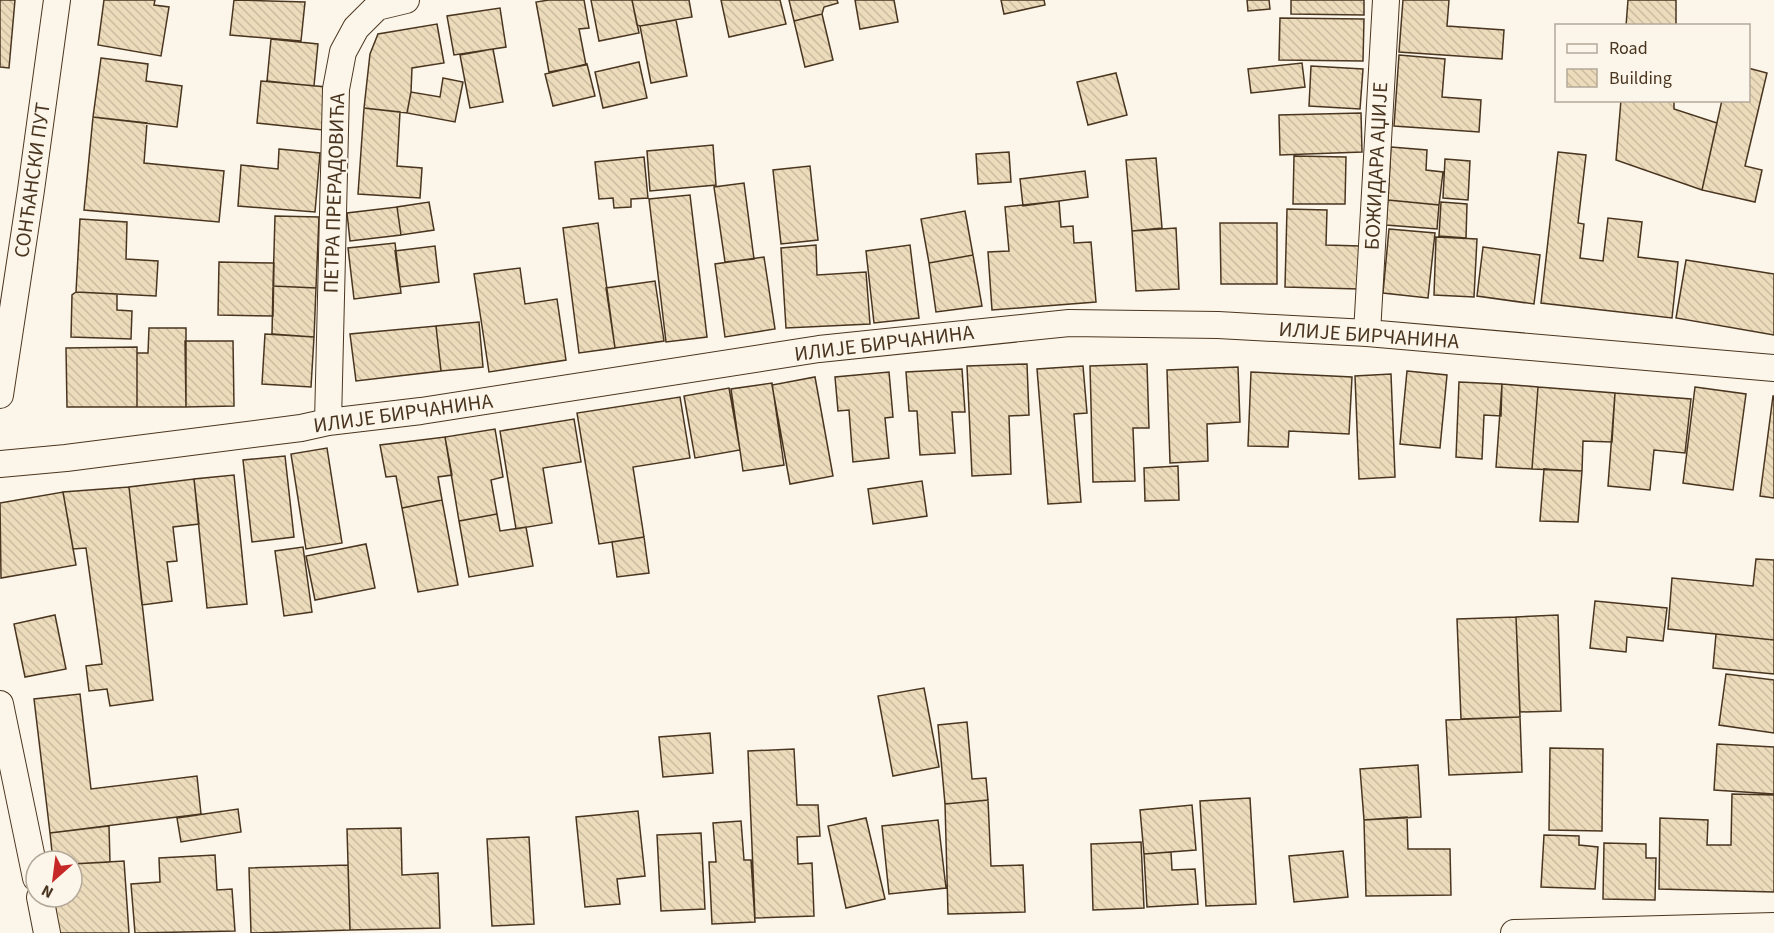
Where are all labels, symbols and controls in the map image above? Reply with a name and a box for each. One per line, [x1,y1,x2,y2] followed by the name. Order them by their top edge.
[1555,24,1750,102] legend
[1609,36,1648,61] text: Road
[1609,66,1672,91] text: Building
[1357,81,1395,251] street label: БОЖИДАРА АЏИЈЕ
[316,92,353,294] street label: ПЕТРА ПРЕРАДОВИЋА
[6,100,58,260] street label: СОНЋАНСКИ ПУТ
[1278,314,1461,356] street label: ИЛИЈЕ БИРЧАНИНА
[792,317,976,369] street label: ИЛИЈЕ БИРЧАНИНА
[311,385,495,440] street label: ИЛИЈЕ БИРЧАНИНА
[24,849,84,909] north arrow
[38,879,57,904] text: N

